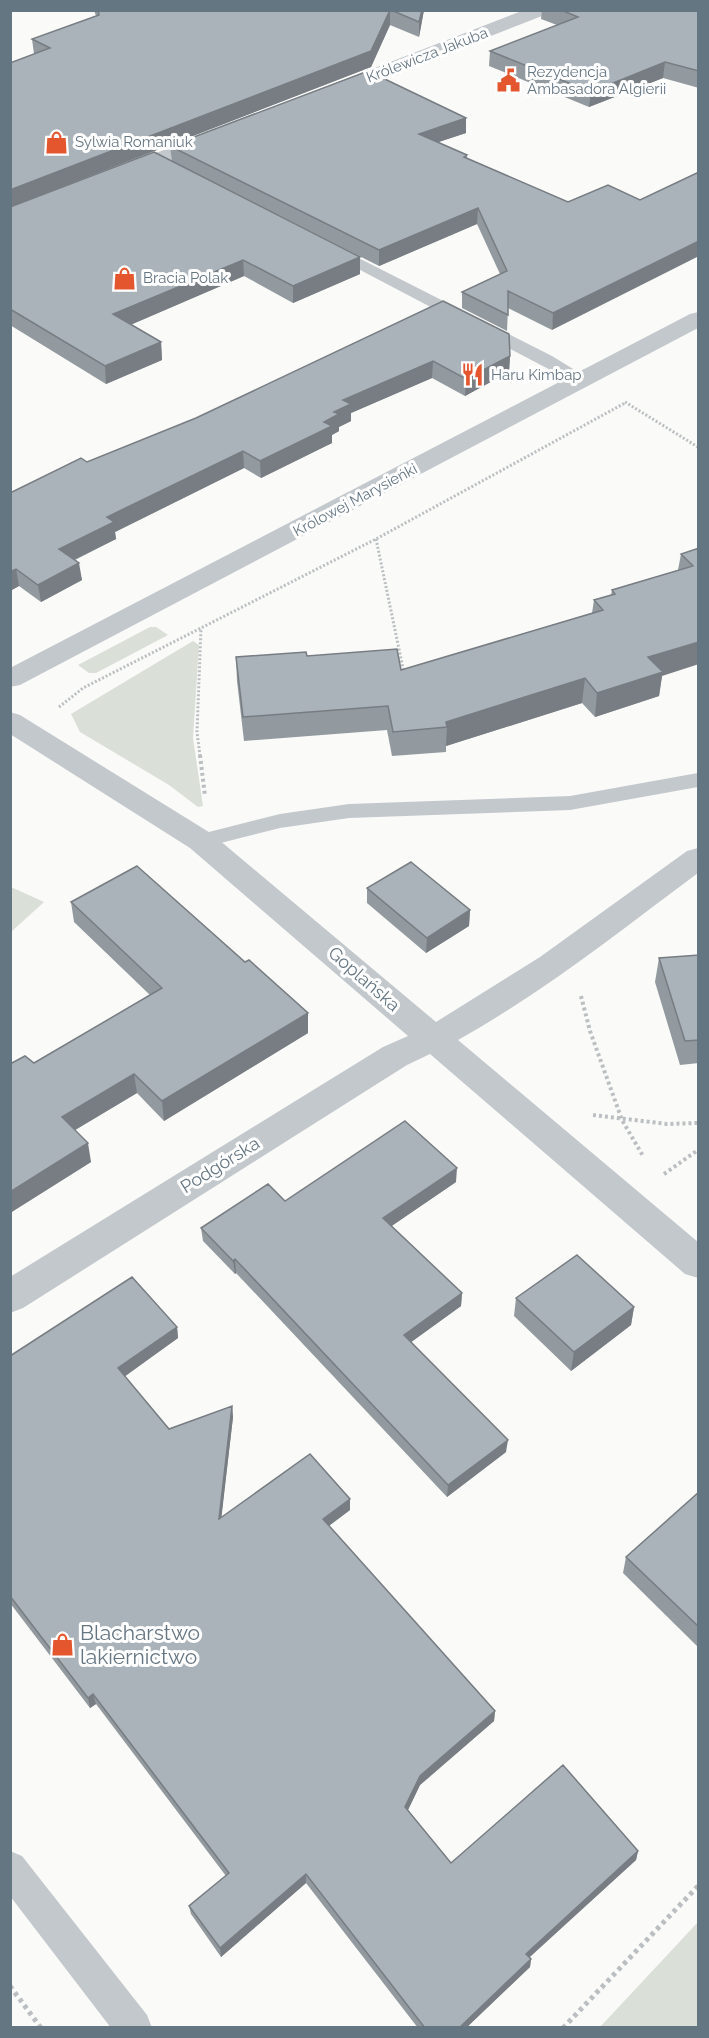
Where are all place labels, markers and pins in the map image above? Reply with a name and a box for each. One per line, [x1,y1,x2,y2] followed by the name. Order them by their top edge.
[527,63,666,98] place label: Rezydencja Ambasadora Algierii
[496,68,522,94] public building icon: Rezydencja Ambasadora Algierii
[44,129,70,155] shop icon: Sylwia Romaniuk
[75,133,193,151] place label: Sylwia Romaniuk
[112,265,138,291] shop icon: Bracia Polak
[143,269,228,287] place label: Bracia Polak
[460,362,486,388] restaurant icon: Haru Kimbap
[491,366,582,384] place label: Haru Kimbap
[80,1620,200,1669] place label: Blacharstwo lakiernictwo
[49,1632,75,1658] shop icon: Blacharstwo lakiernictwo

